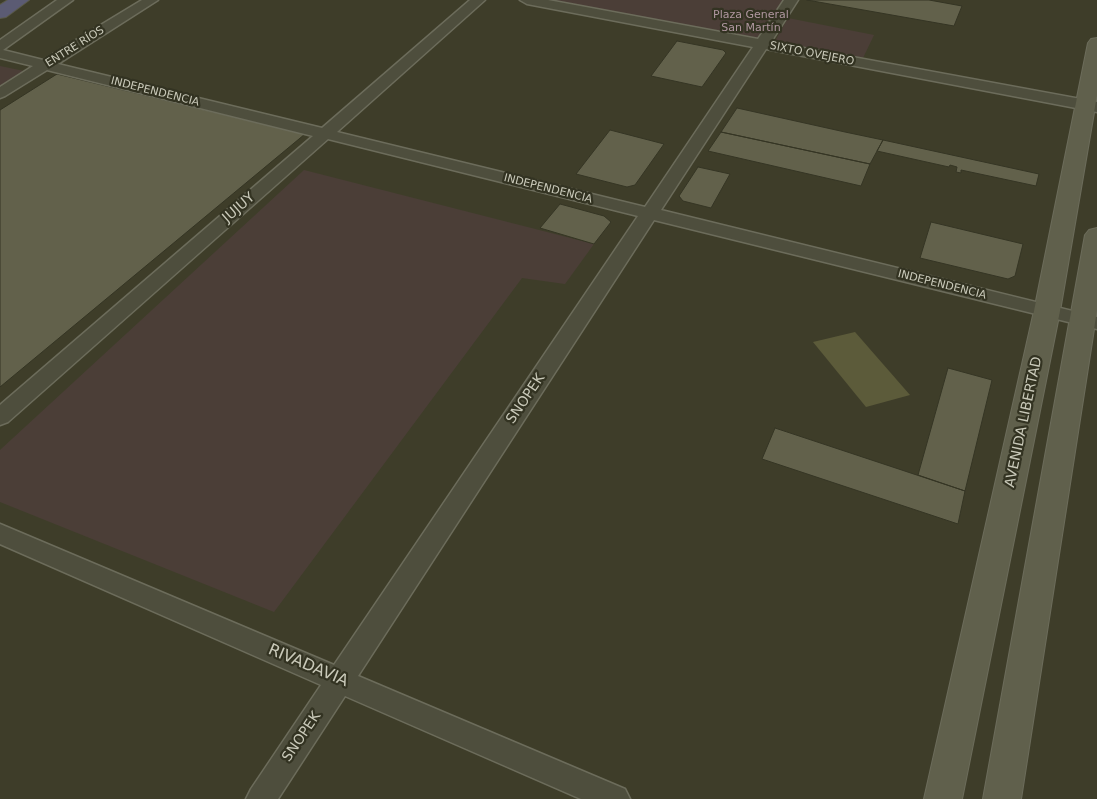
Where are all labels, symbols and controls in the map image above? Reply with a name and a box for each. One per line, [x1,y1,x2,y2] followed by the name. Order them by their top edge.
[713,8,789,34] park label: Plaza General San Martín
[43,24,107,70] street label: ENTRE RÍOS
[769,39,855,69] street label: SIXTO OVEJERO
[109,75,201,109] street label: INDEPENDENCIA
[502,172,594,206] street label: INDEPENDENCIA
[219,189,259,227] street label: JUJUY
[896,268,988,302] street label: INDEPENDENCIA
[1002,355,1046,489] street label: AVENIDA LIBERTAD
[503,371,549,427] street label: SNOPEK
[265,641,351,691] street label: RIVADAVIA
[279,709,325,765] street label: SNOPEK

